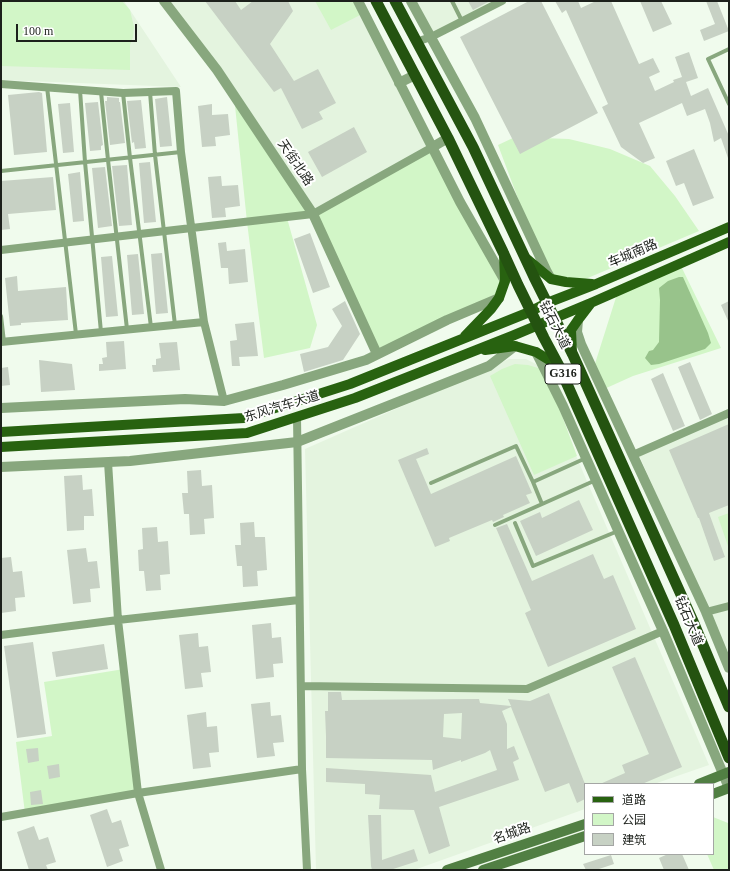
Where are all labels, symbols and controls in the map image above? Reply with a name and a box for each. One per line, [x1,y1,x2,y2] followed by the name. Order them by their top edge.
[18,16,139,42] scale bar
[23,24,53,38] text: 100 m
[274,137,316,189] street label: 天街北路
[606,237,660,271] street label: 车城南路
[535,298,573,352] street label: 钻石大道
[545,364,581,384] road number: G316
[242,388,322,426] street label: 东风汽车大道
[671,594,705,648] street label: 钻石大道
[584,783,714,855] legend
[622,793,646,807] text: 道路
[622,813,646,827] text: 公园
[491,820,533,848] street label: 名城路
[622,833,646,847] text: 建筑

